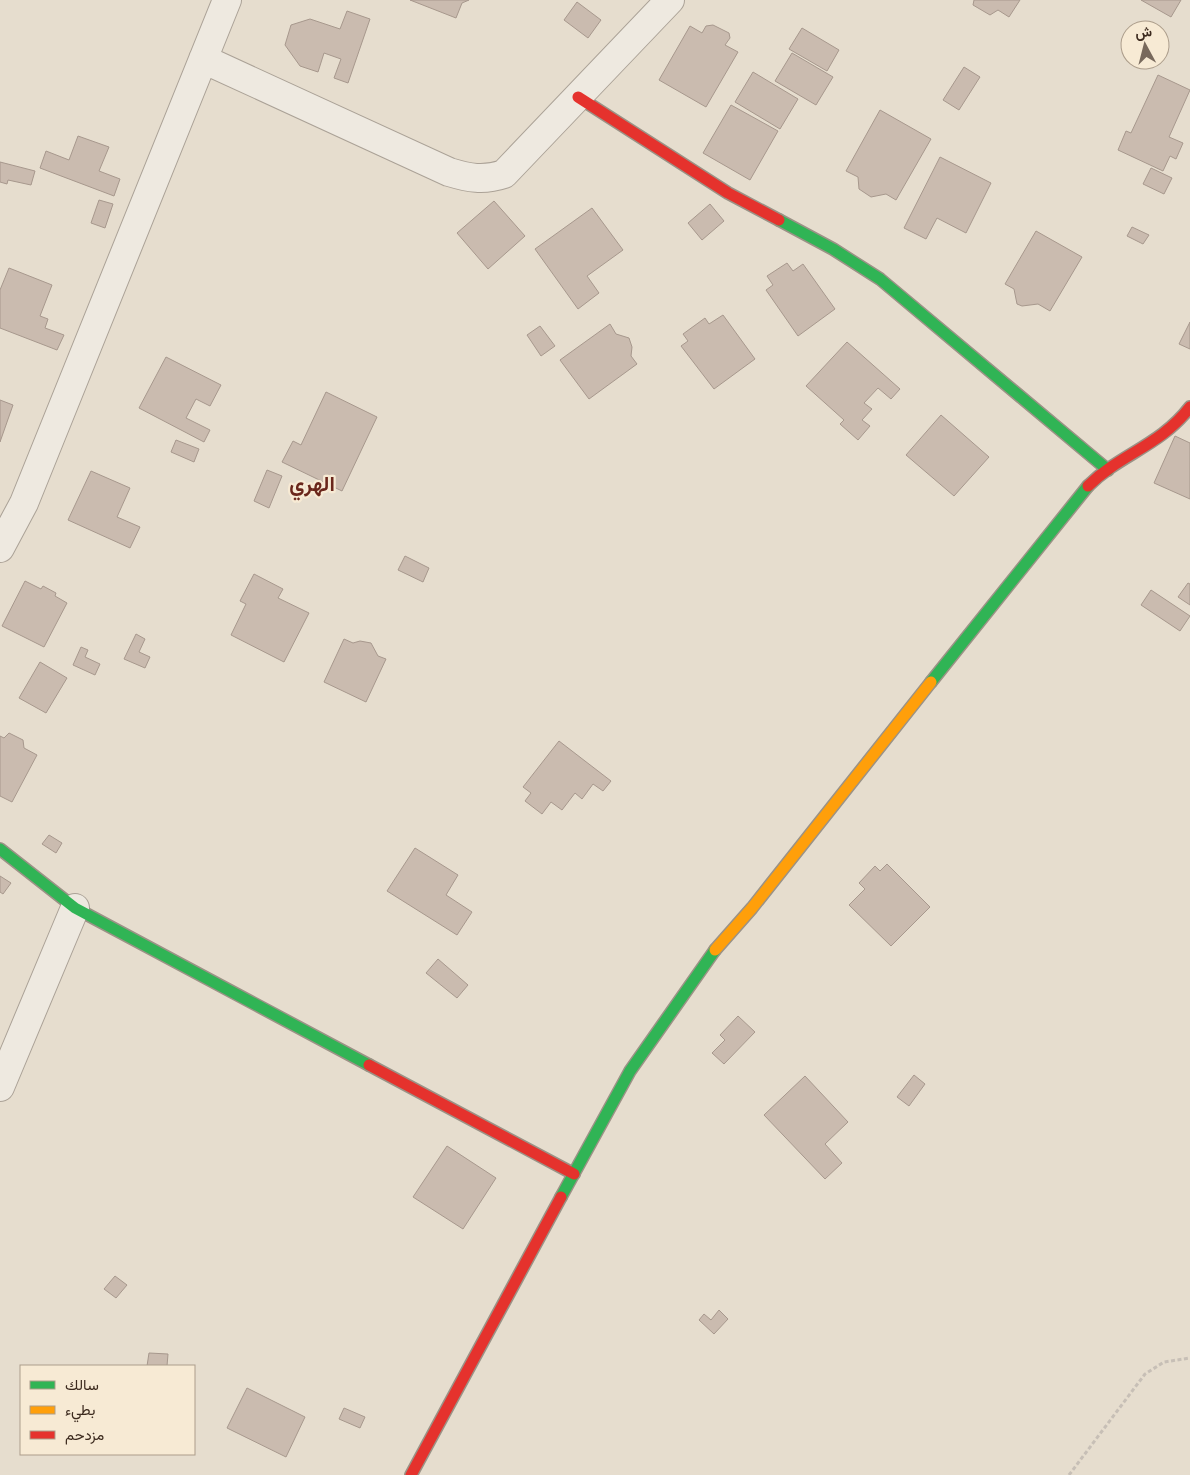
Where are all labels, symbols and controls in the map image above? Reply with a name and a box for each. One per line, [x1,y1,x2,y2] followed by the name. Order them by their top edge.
[1120,20,1170,70] north arrow
[1134,22,1154,46] text: ش
[289,469,335,502] district label: الهري
[20,1365,195,1455] legend
[65,1375,99,1398] text: سالك
[65,1400,95,1423] text: بطيء
[65,1425,104,1448] text: مزدحم

